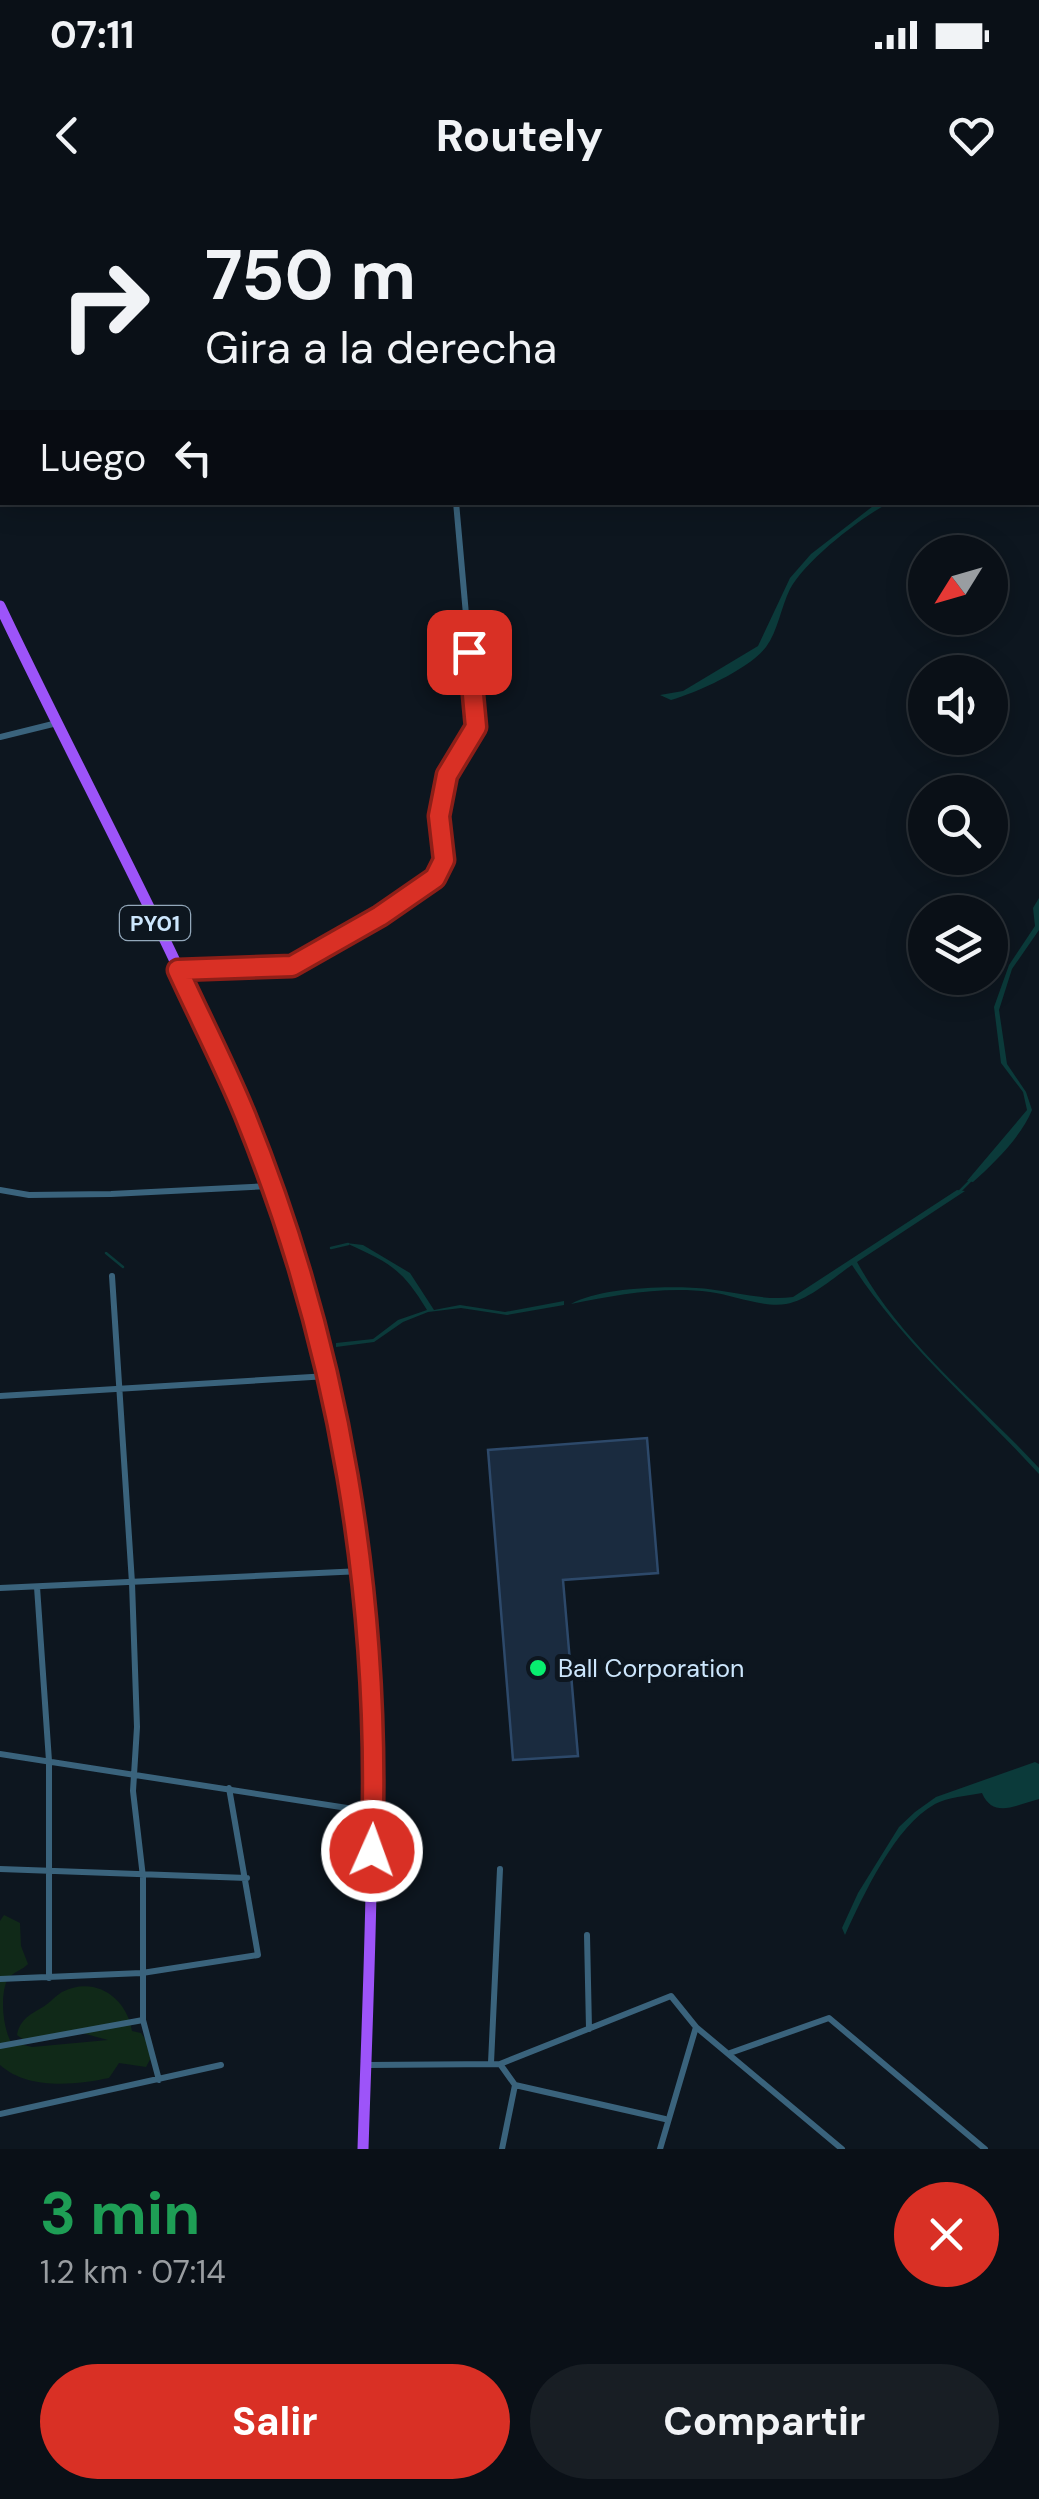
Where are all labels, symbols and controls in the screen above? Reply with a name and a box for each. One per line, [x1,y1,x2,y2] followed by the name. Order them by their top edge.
[50,10,134,60] text: 07:11
[436,106,603,165] text: Routely
[40,108,95,163] icon: back
[944,108,999,163] icon: heart
[205,230,416,321] text: 750 m
[40,240,170,370] icon: right
[205,318,557,377] text: Gira a la derecha
[166,430,221,485] icon: left
[40,433,146,483] text: Luego
[908,535,1008,635] north arrow
[908,535,1008,995] map controls
[427,610,512,695] pin
[442,625,497,680] icon: arrive
[908,655,1008,755] button: sound
[908,775,1008,875] button: search
[908,895,1008,995] button: layers
[120,906,190,940] road number: PY01
[558,1652,744,1685] place label: Ball Corporation
[527,1657,549,1679] marker: Ball Corporation
[320,1799,424,1903] position arrow
[40,2174,200,2253] text: 3 min
[894,2182,999,2287] button: close
[40,2251,226,2293] text: 1.2 km · 07:14
[40,2364,510,2479] button: Salir
[530,2364,999,2479] button: Compartir

